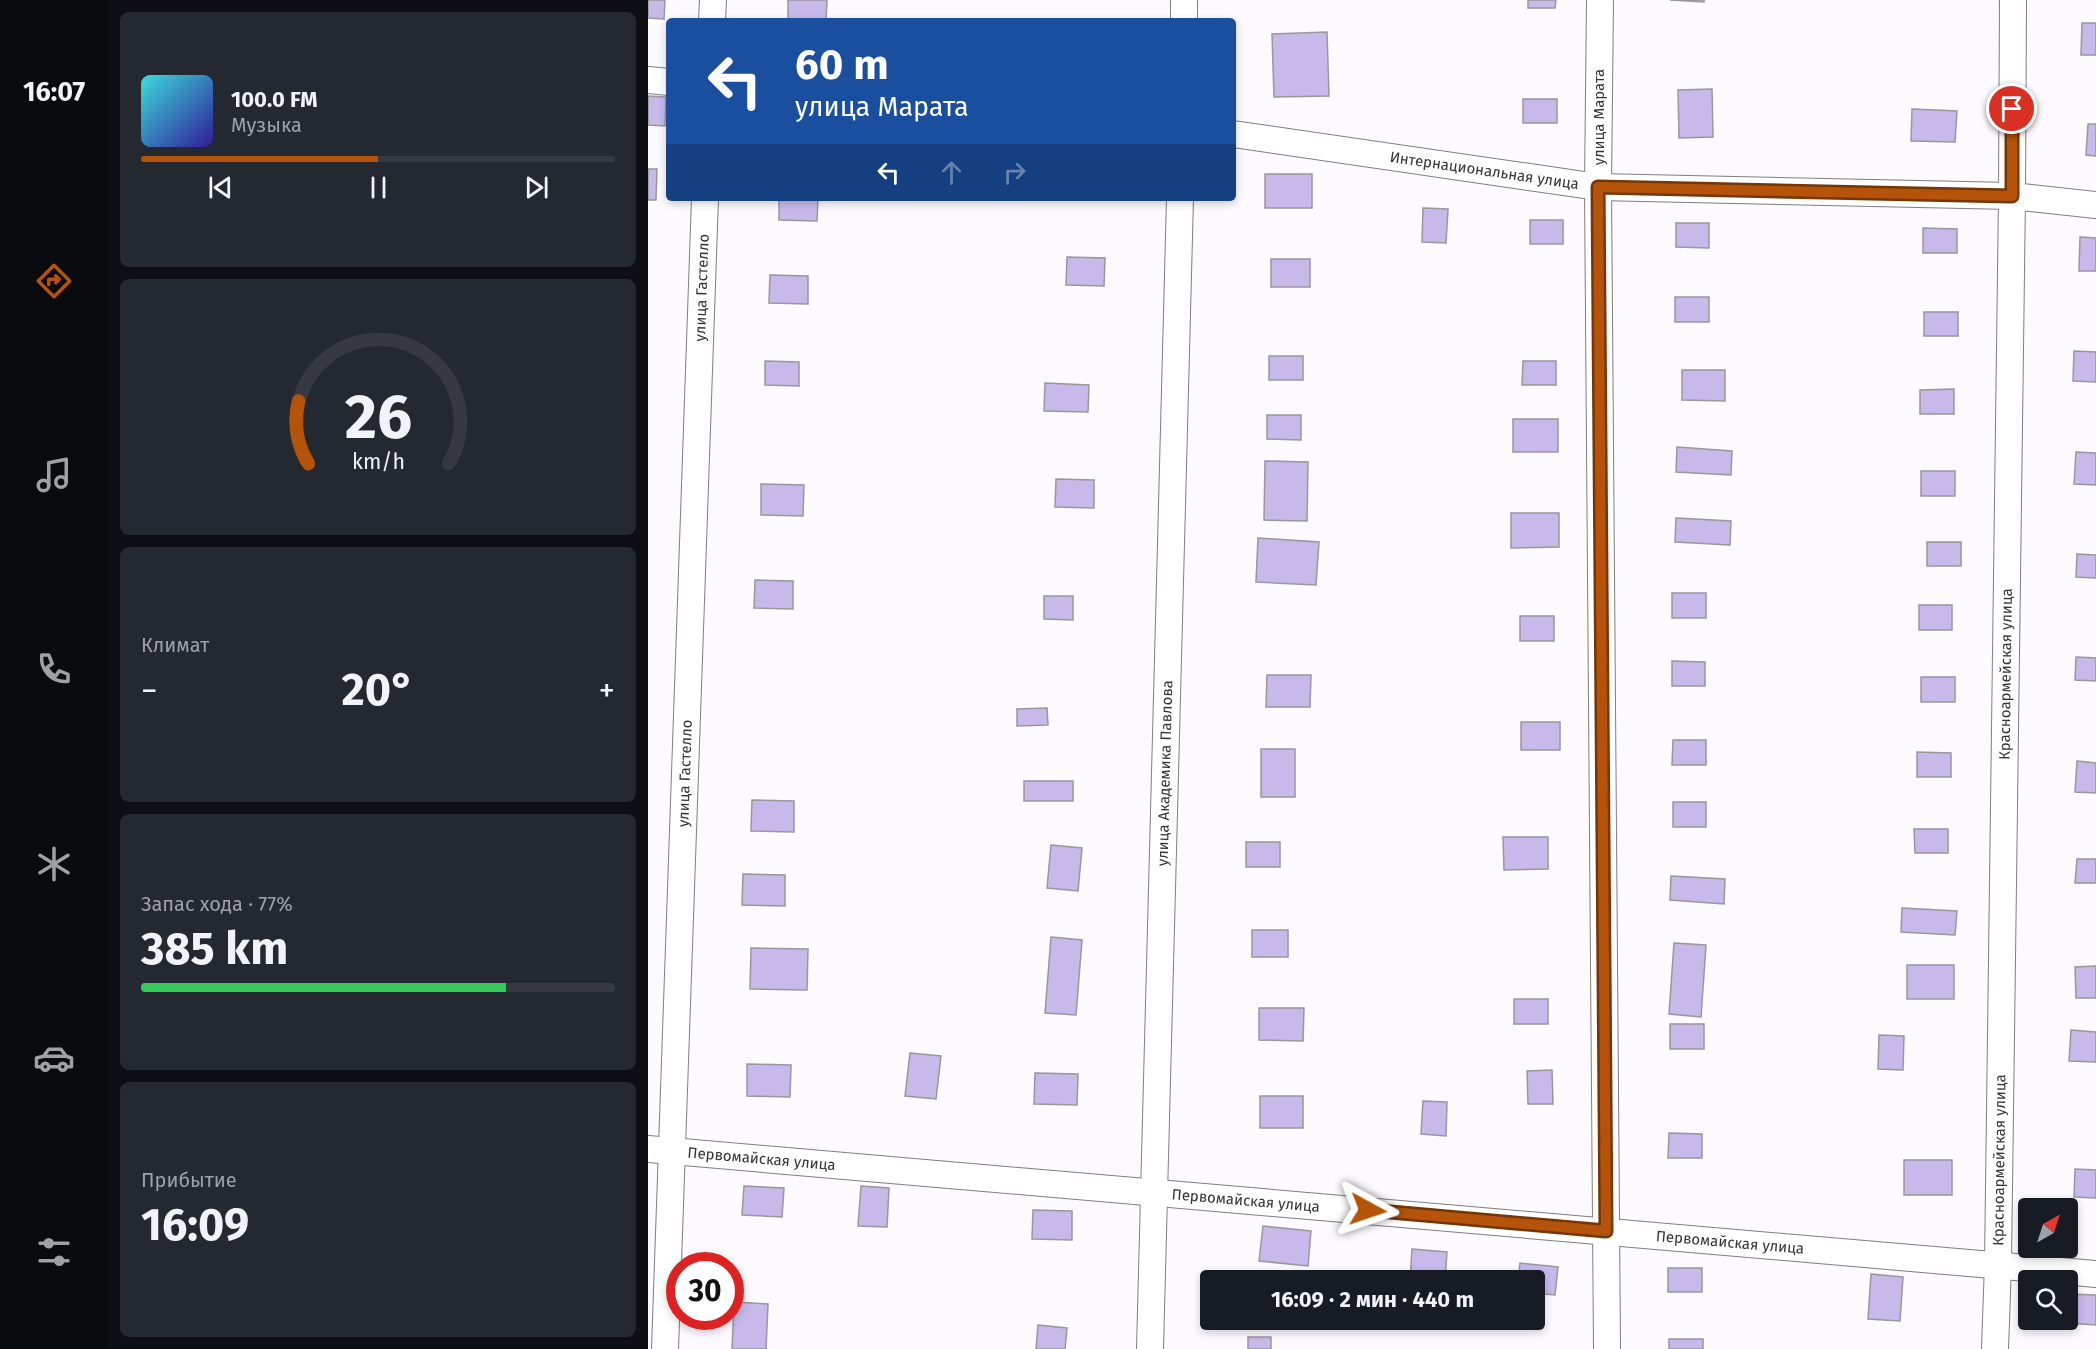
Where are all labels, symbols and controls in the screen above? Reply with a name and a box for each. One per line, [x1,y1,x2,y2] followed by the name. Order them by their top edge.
[795,40,889,90] text: 60 m
[696,42,774,120] icon: left
[1590,69,1608,165] street label: улица Марата
[23,76,85,108] text: 16:07
[1986,83,2037,134] pin
[231,86,317,113] text: 100.0 FM
[795,91,969,123] text: улица Марата
[1995,92,2028,125] icon: arrive
[231,113,302,137] text: Музыка
[1389,148,1580,193] street label: Интернациональная улица
[872,156,905,189] icon: left
[935,156,968,189] icon: ahead
[998,156,1031,189] icon: right
[204,171,237,204] icon: previous
[362,171,395,204] icon: pause
[520,171,553,204] icon: next
[691,233,713,342] street label: улица Гастелло
[33,260,75,302] icon: directions
[344,380,412,455] text: 26
[351,450,405,476] text: km/h
[33,454,75,496] icon: music
[1996,588,2016,760] street label: Красноармейская улица
[141,633,209,657] text: Климат
[33,648,75,690] icon: phone
[341,663,415,717] text: 20°
[141,671,158,711] text: −
[599,671,615,711] text: +
[1154,680,1176,866] street label: улица Академика Павлова
[674,719,696,828] street label: улица Гастелло
[33,843,75,885] icon: climate
[141,892,293,916] text: Запас хода · 77%
[141,922,288,976] text: 385 km
[33,1037,75,1079] icon: car
[1989,1074,2009,1246] street label: Красноармейская улица
[687,1143,836,1174] street label: Первомайская улица
[141,1168,237,1192] text: Прибытие
[1336,1178,1400,1242] position arrow
[1171,1185,1321,1216] street label: Первомайская улица
[141,1198,249,1252] text: 16:09
[2018,1198,2078,1258] north arrow
[2018,1198,2078,1330] map controls
[1655,1227,1805,1258] street label: Первомайская улица
[33,1231,75,1273] icon: filters
[666,1252,744,1330] speed limit sign: 30
[2018,1270,2078,1330] button: search
[1271,1286,1474,1313] text: 16:09 · 2 мин · 440 m

